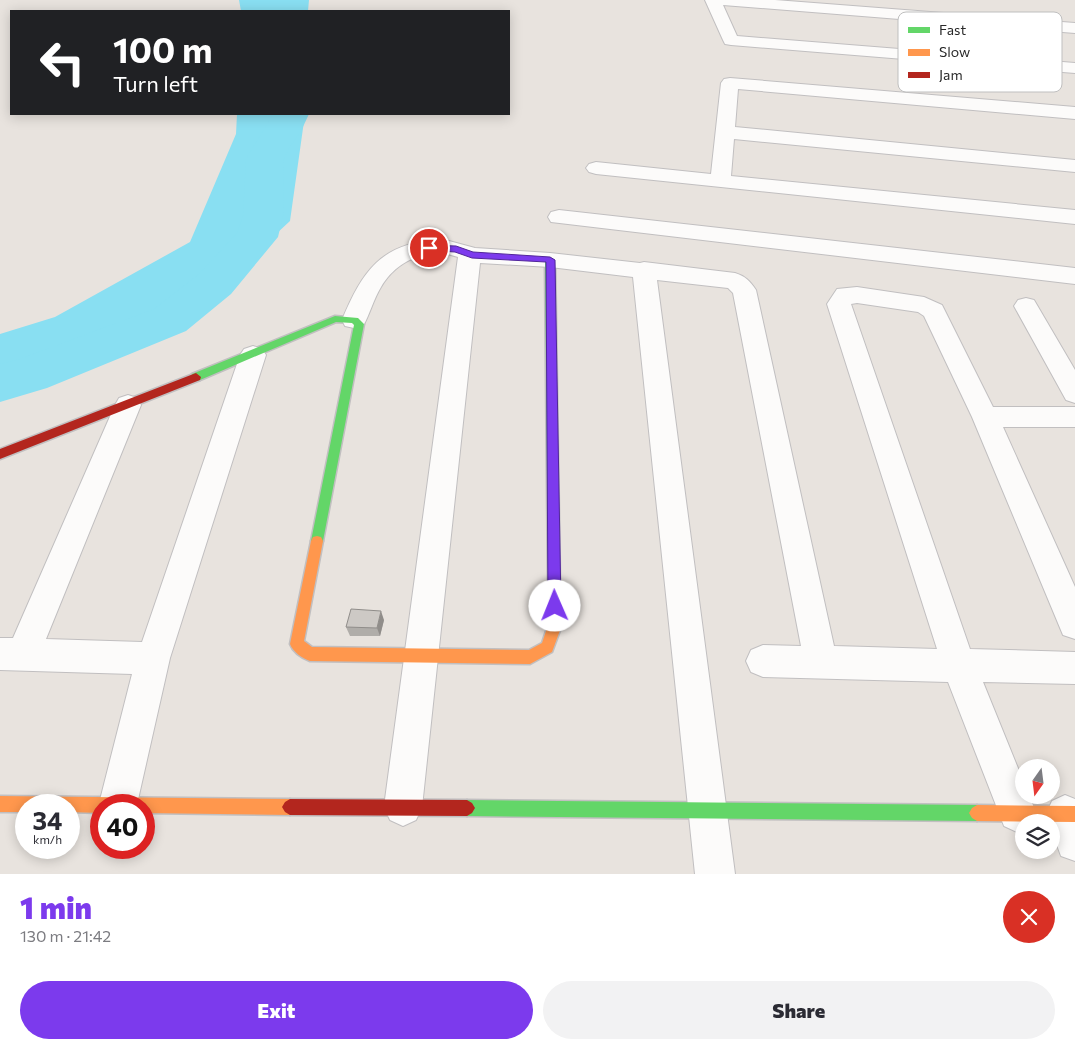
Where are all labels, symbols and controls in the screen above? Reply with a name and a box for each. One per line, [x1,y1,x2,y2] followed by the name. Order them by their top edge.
[898,12,1062,92] legend
[939,21,966,38] text: Fast
[113,27,213,70] text: 100 m
[30,30,95,95] icon: left
[939,43,970,60] text: Slow
[939,66,963,83] text: Jam
[113,70,198,97] text: Turn left
[408,227,450,269] pin
[415,234,443,262] icon: arrive
[528,579,580,631] position arrow
[1015,759,1060,804] north arrow
[1015,759,1060,859] map controls
[90,794,155,859] speed limit sign: 40
[33,805,62,835] text: 34
[1015,814,1060,859] button: layers
[33,832,62,846] text: km/h
[20,888,92,925] text: 1 min
[1003,891,1055,943] button: close
[20,926,111,945] text: 130 m · 21:42
[20,981,533,1039] button: Exit
[543,981,1055,1039] button: Share

